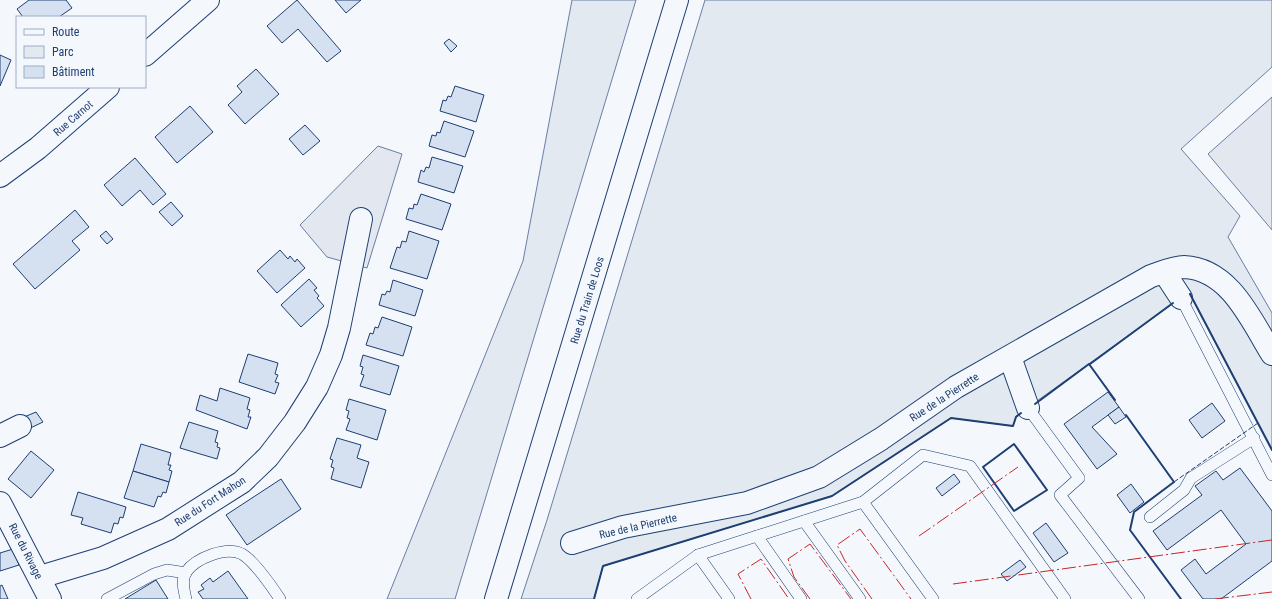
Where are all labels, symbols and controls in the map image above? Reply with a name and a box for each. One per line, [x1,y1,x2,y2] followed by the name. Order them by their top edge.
[16,16,146,88] legend
[52,25,80,39] text: Route
[52,45,74,59] text: Parc
[52,65,95,79] text: Bâtiment
[51,98,96,139] street label: Rue Carnot
[568,255,607,345] street label: Rue du Train de Loos
[907,370,981,425] street label: Rue de la Pierrette
[172,474,248,529] street label: Rue du Fort Mahon
[598,511,678,542] street label: Rue de la Pierrette
[6,521,45,581] street label: Rue du Rivage

